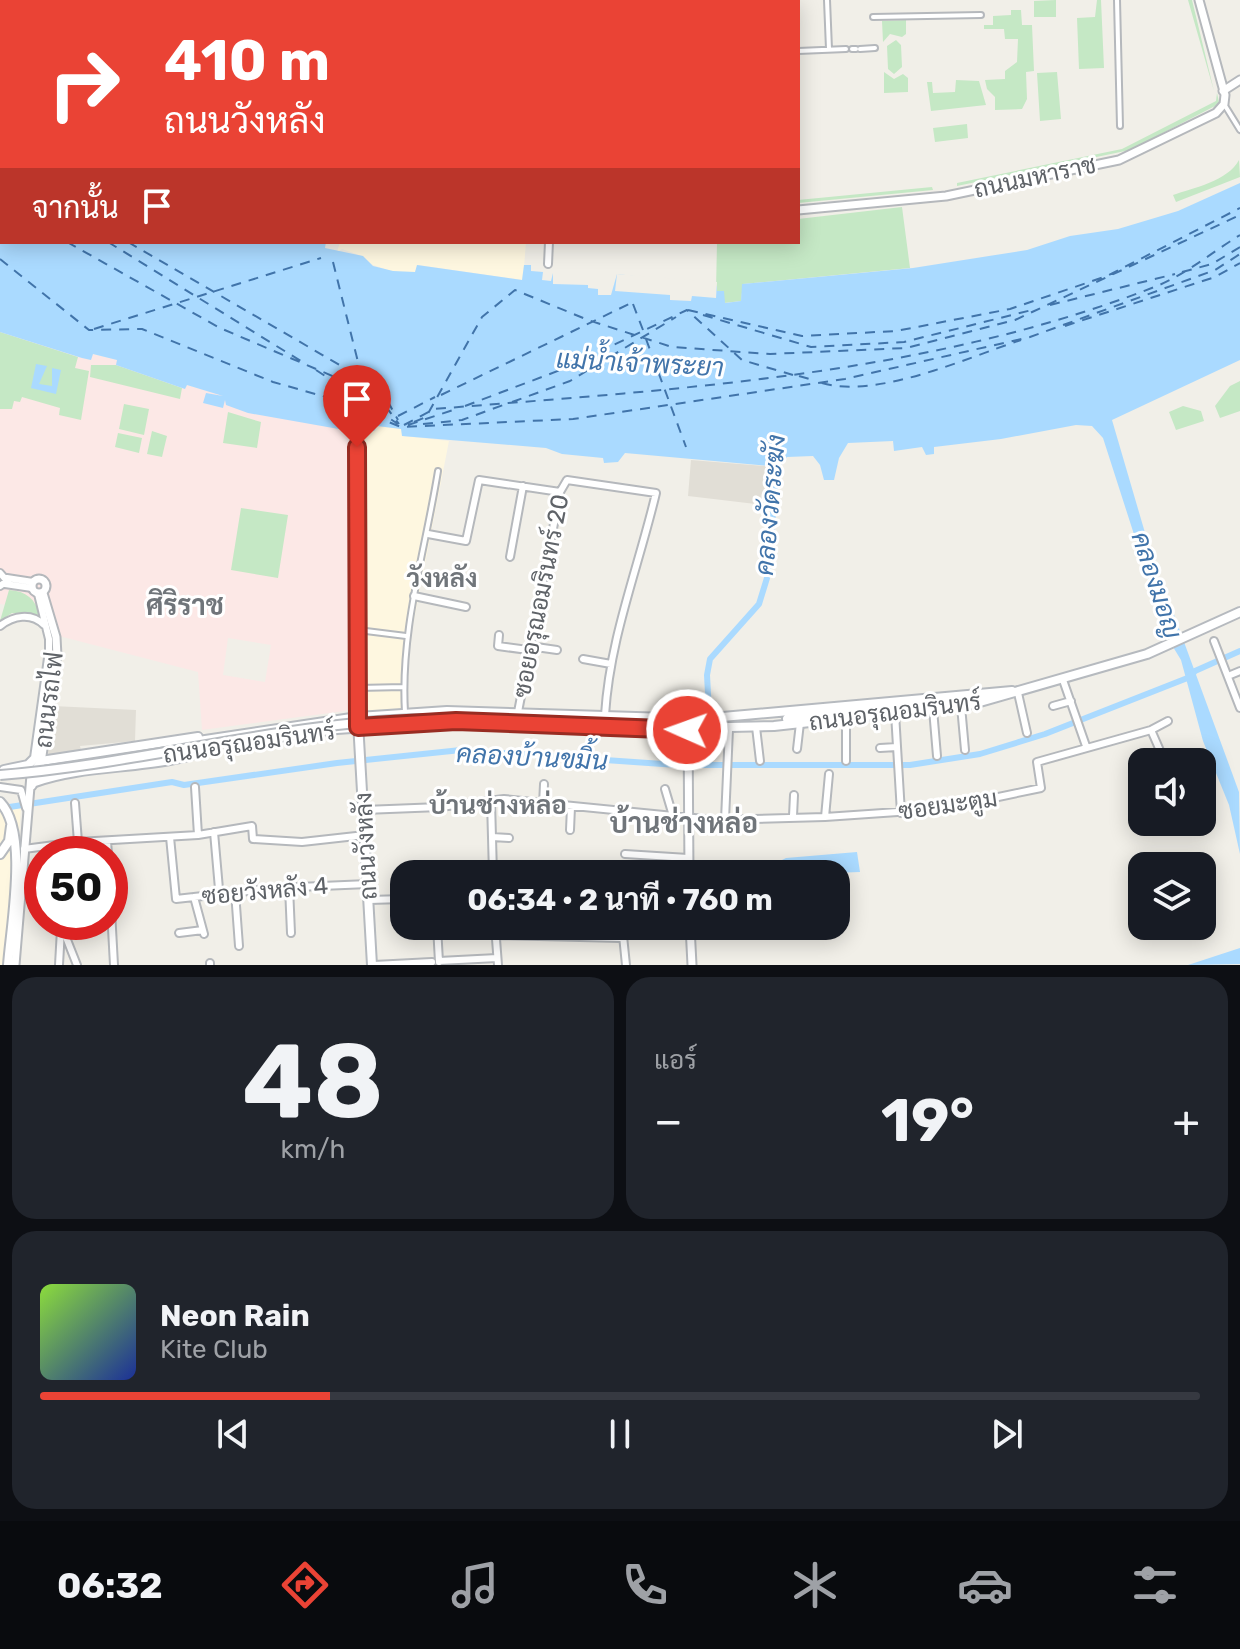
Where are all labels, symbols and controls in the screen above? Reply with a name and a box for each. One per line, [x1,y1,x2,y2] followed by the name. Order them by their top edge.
[164,28,330,94] text: 410 m
[32,32,136,136] icon: right
[164,99,326,142] text: ถนนวังหลัง
[971,150,1099,204] street label: ถนนมหาราช
[135,184,179,228] icon: arrive
[32,190,119,226] text: จากนั้น
[555,338,725,383] water label: แม่น้ำเจ้าพระยา
[323,365,391,447] pin
[335,377,379,421] icon: arrive
[748,433,792,577] water label: คลองวัดระฆัง
[506,492,576,700] street label: ซอยอรุณอมรินทร์ 20
[1125,528,1188,643] water label: คลองมอญ
[406,563,478,594] district label: วังหลัง
[146,588,224,622] district label: ศิริราช
[27,650,69,750] street label: ถนนรถไฟ
[807,686,983,738] street label: ถนนอรุณอมรินทร์
[645,688,729,772] position arrow
[161,715,337,771] street label: ถนนอรุณอมรินทร์
[455,731,609,777] water label: คลองบ้านขมิ้น
[1128,748,1216,940] map controls
[1128,748,1216,836] button: sound
[897,784,1000,829] street label: ซอยมะตูม
[429,788,567,821] district label: บ้านช่างหล่อ
[349,791,383,901] street label: ถนนวังหลัง
[610,804,758,840] district label: บ้านช่างหล่อ
[24,836,128,940] speed limit sign: 50
[1128,852,1216,940] button: layers
[201,872,329,910] street label: ซอยวังหลัง 4
[467,882,773,918] text: 06:34 · 2 นาที · 760 m
[242,1020,384,1143] text: 48
[654,1045,697,1076] text: แอร์
[881,1085,974,1156] text: 19°
[654,1095,683,1147] text: −
[1173,1095,1200,1147] text: +
[281,1134,345,1165] text: km/h
[160,1298,310,1334] text: Neon Rain
[160,1334,268,1365] text: Kite Club
[211,1412,255,1456] icon: previous
[598,1412,642,1456] icon: pause
[985,1412,1029,1456] icon: next
[277,1557,333,1613] icon: directions
[447,1557,503,1613] icon: music
[617,1557,673,1613] icon: phone
[787,1557,843,1613] icon: climate
[957,1557,1013,1613] icon: car
[1127,1557,1183,1613] icon: filters
[57,1564,163,1607] text: 06:32

